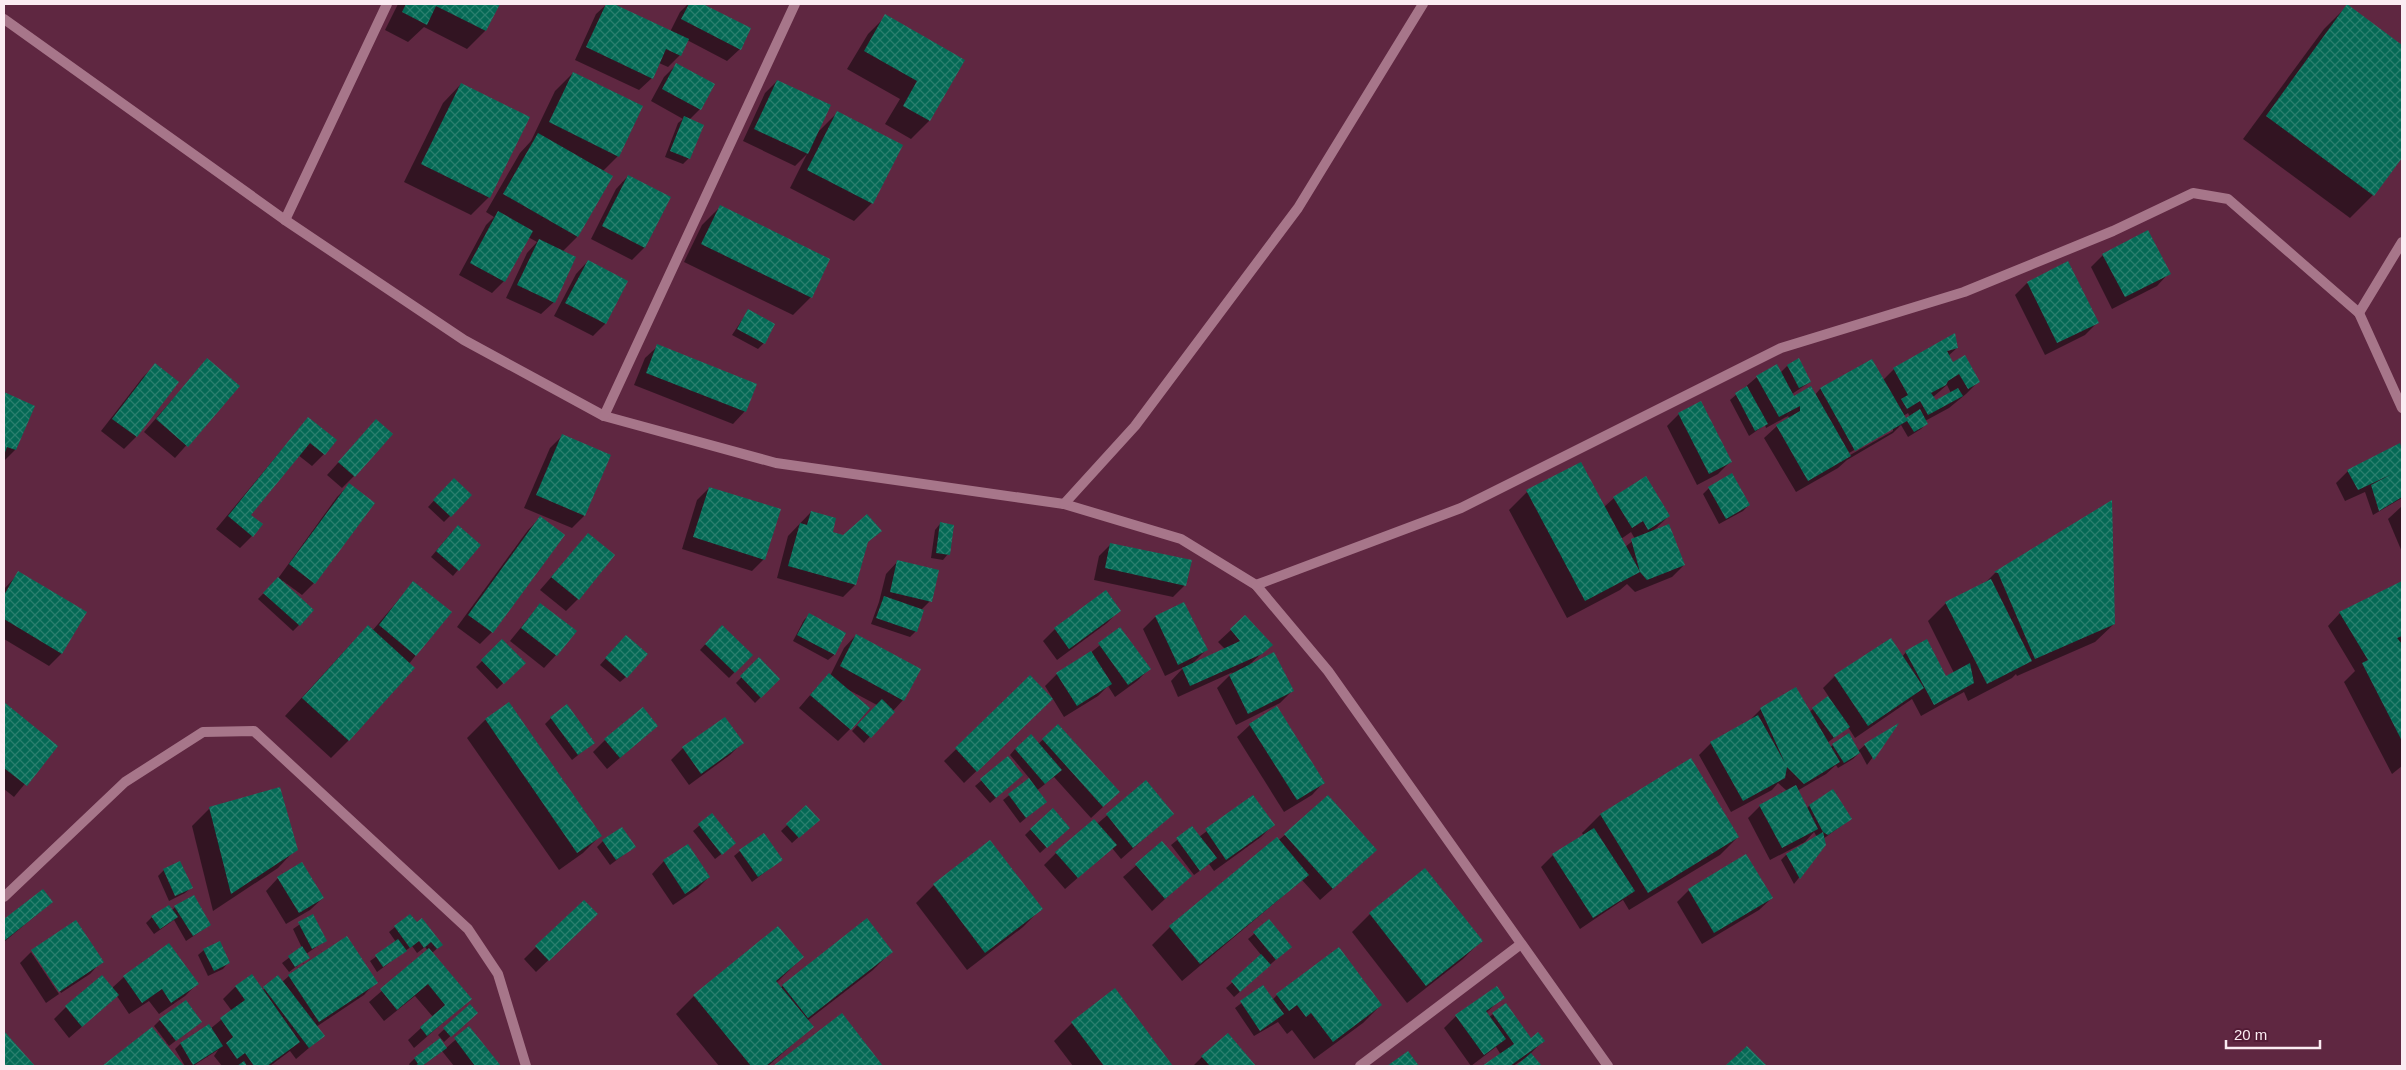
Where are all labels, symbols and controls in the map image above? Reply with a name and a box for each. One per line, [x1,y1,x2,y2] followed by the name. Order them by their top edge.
[2226,1018,2320,1050] scale bar
[2234,1026,2267,1043] text: 20 m

